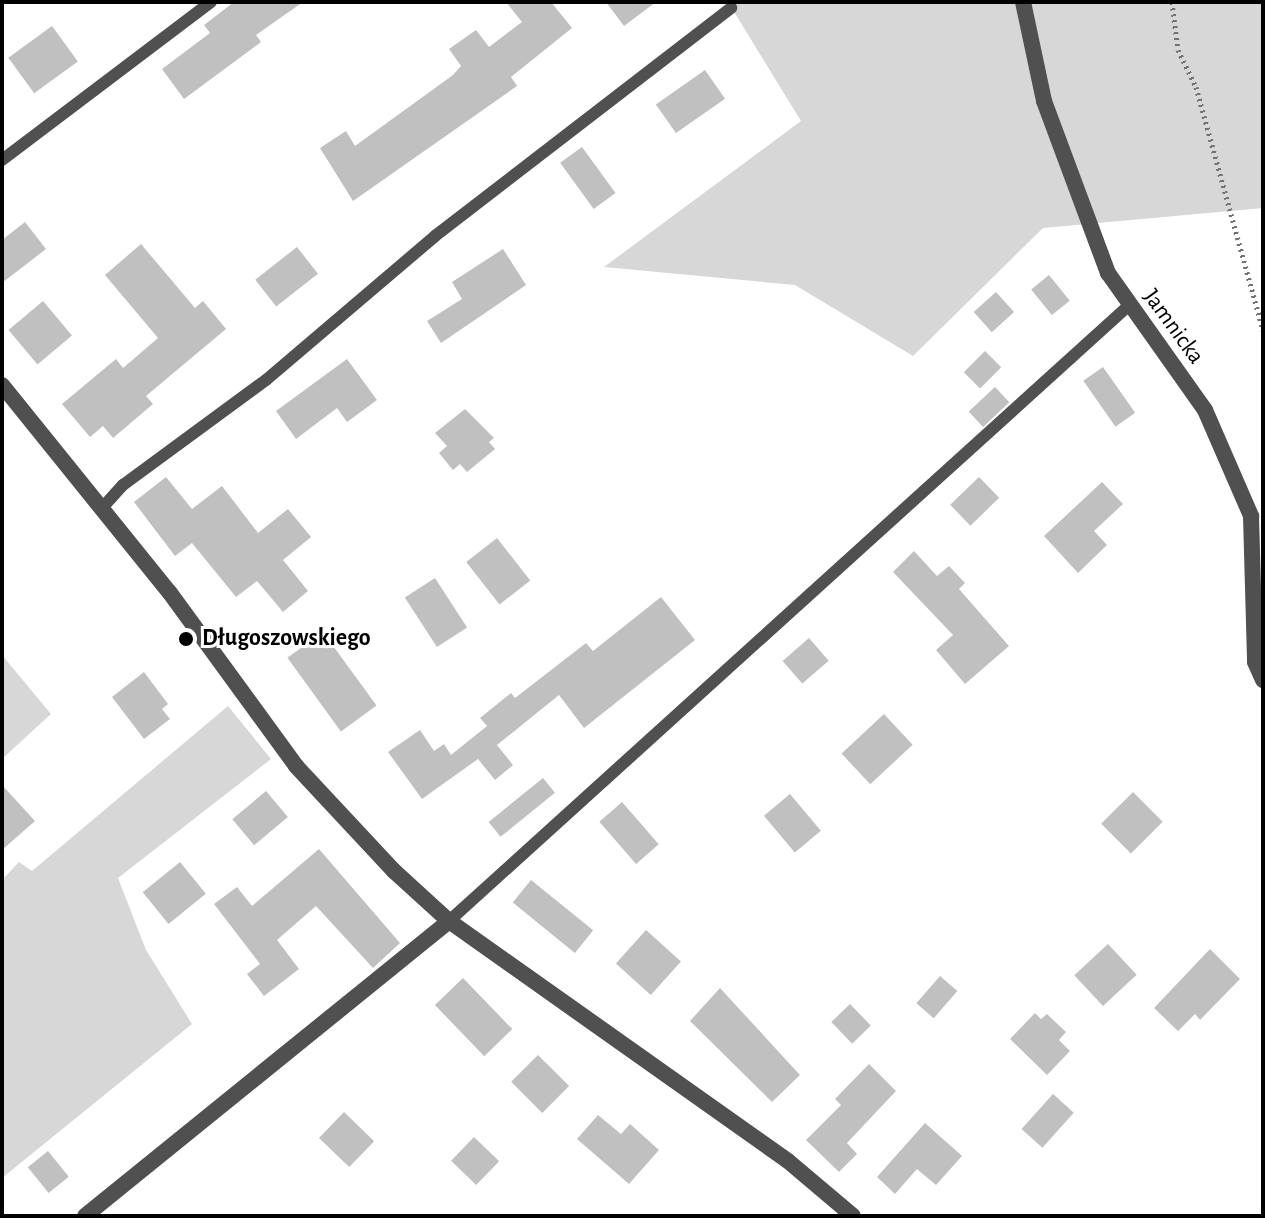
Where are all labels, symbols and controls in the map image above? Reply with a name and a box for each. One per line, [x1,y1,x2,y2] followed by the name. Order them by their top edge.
[1136,284,1210,370] street label: Jamnicka
[202,625,371,653] place label: Długoszowskiego
[177,630,195,648] marker: Długoszowskiego

